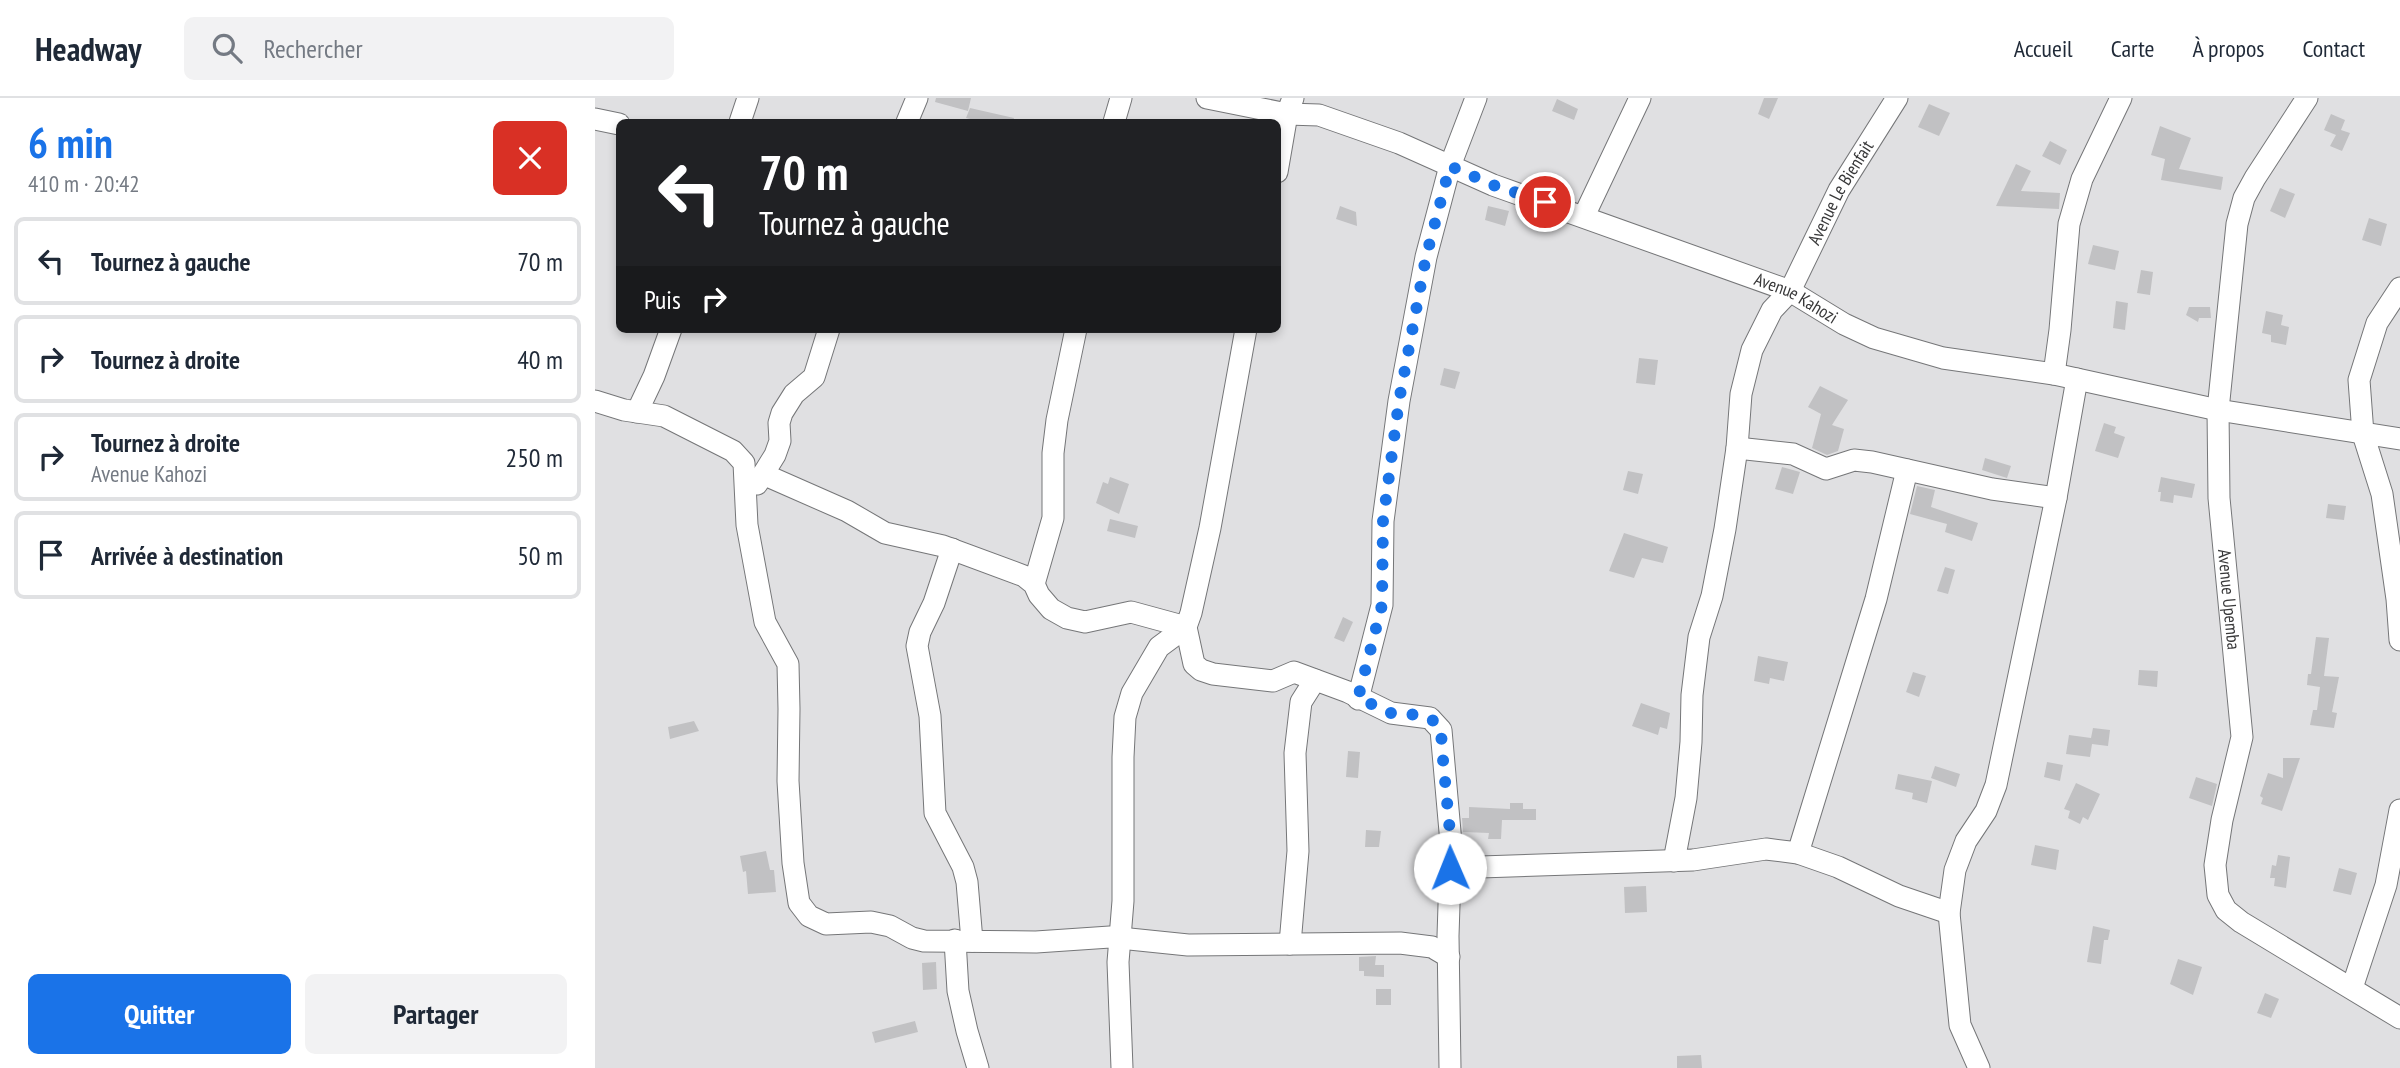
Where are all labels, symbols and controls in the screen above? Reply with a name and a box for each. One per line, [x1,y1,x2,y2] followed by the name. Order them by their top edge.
[184,17,674,80] search box
[35,27,142,70] text: Headway
[208,29,246,67] icon: search
[264,32,363,65] text: Rechercher
[2014,33,2073,64] text: Accueil
[2111,33,2154,64] text: Carte
[2192,33,2264,64] text: À propos
[2302,33,2365,64] text: Contact
[28,115,113,170] text: 6 min
[493,121,567,195] button: close
[1802,136,1878,248] street label: Avenue Le Bienfait
[759,140,848,204] text: 70 m
[644,147,735,238] icon: left
[28,169,140,198] text: 410 m · 20:42
[1515,172,1575,232] pin
[1526,183,1564,221] icon: arrive
[759,202,950,244] text: Tournez à gauche
[32,242,70,280] icon: left
[91,245,251,278] text: Tournez à gauche
[517,245,563,278] text: 70 m
[1751,267,1842,328] street label: Avenue Kahozi
[695,280,733,318] icon: right
[644,283,681,316] text: Puis
[32,340,70,378] icon: right
[91,343,240,376] text: Tournez à droite
[517,343,563,376] text: 40 m
[91,426,240,459] text: Tournez à droite
[32,438,70,476] icon: right
[505,441,563,474] text: 250 m
[91,459,207,488] text: Avenue Kahozi
[32,536,70,574] icon: arrive
[91,539,283,572] text: Arrivée à destination
[517,539,563,572] text: 50 m
[2213,548,2246,651] street label: Avenue Upemba
[1413,831,1487,905] position arrow
[28,974,291,1054] button: Quitter
[305,974,567,1054] button: Partager

